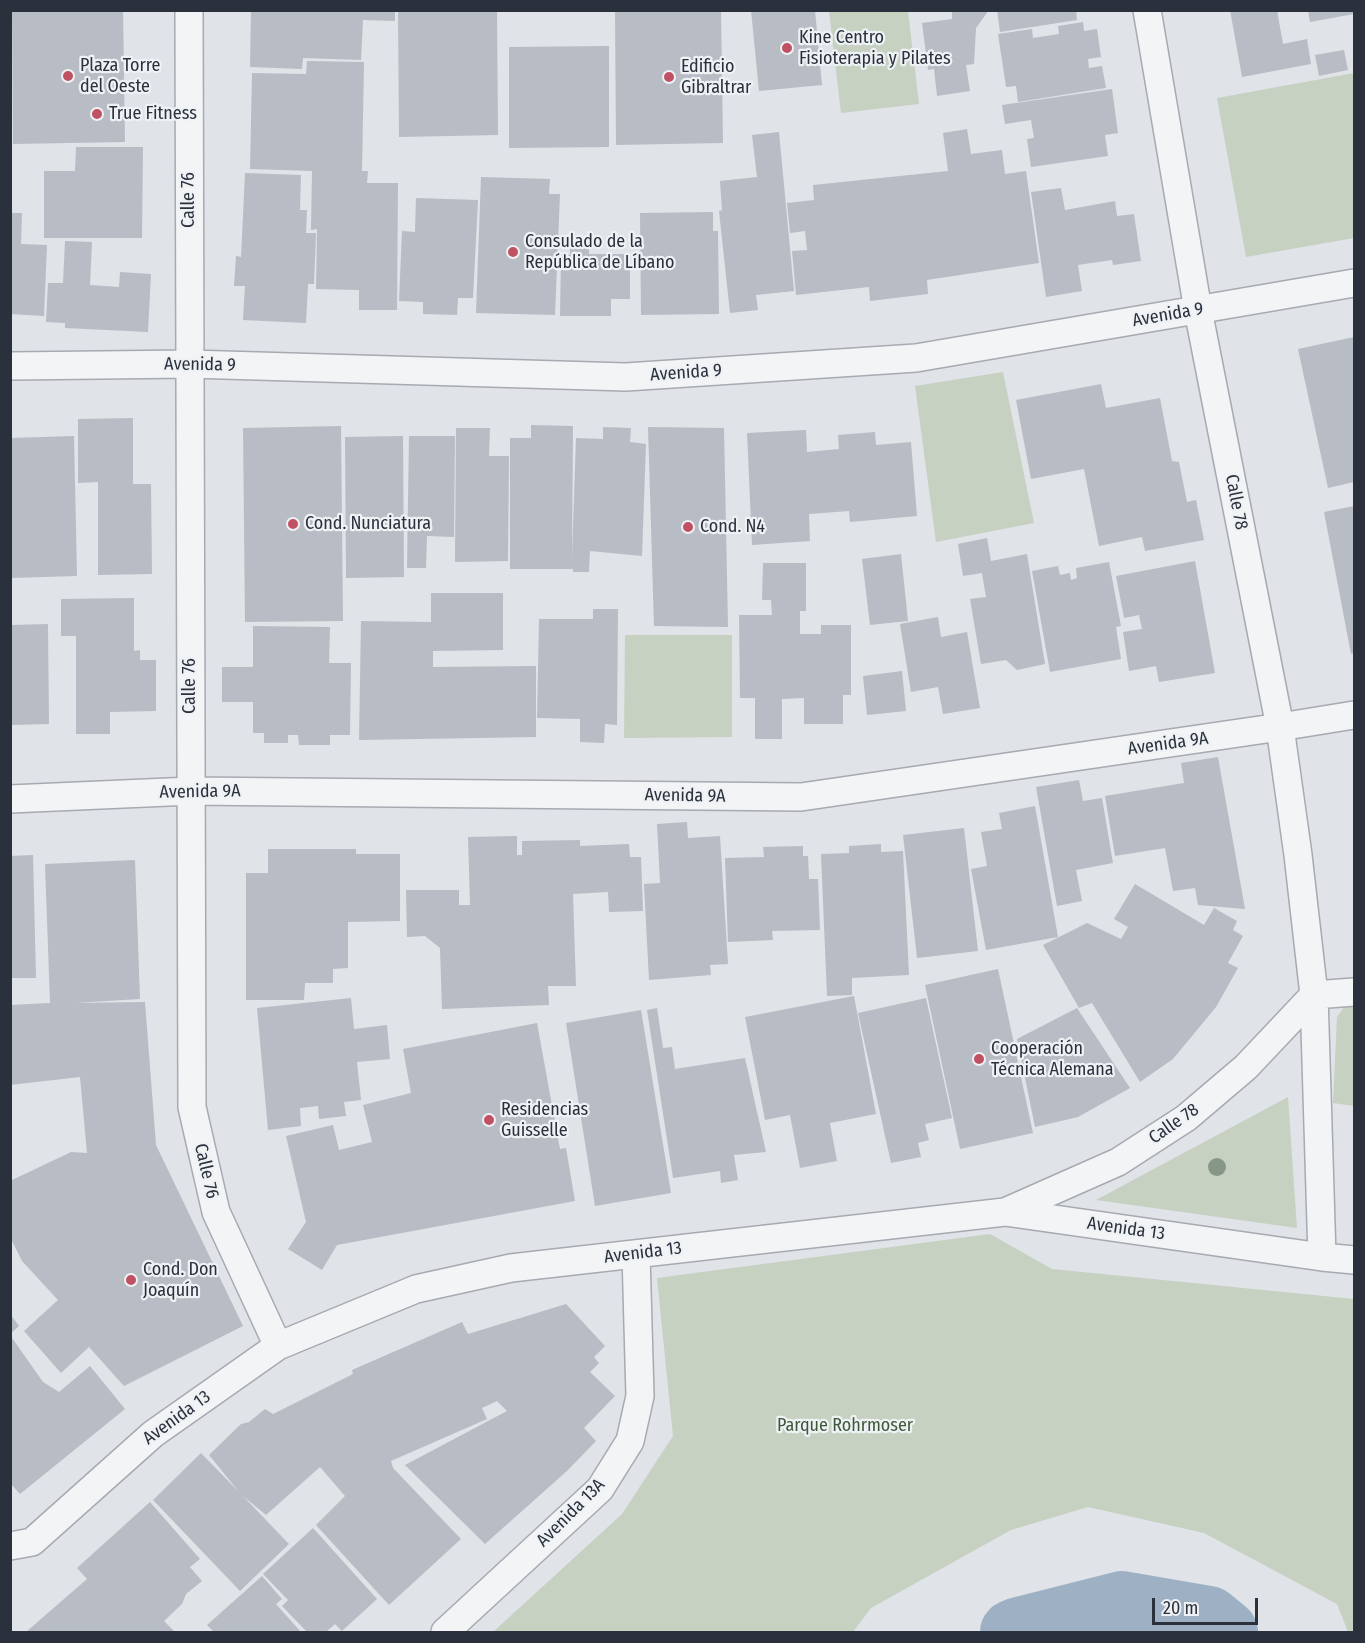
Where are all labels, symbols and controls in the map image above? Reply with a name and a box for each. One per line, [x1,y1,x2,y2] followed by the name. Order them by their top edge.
[799,27,951,70] place label: Kine Centro Fisioterapia y Pilates
[780,41,794,55] marker: Kine Centro Fisioterapia y Pilates
[80,55,160,98] place label: Plaza Torre del Oeste
[681,56,751,98] place label: Edificio Gibraltrar
[61,69,75,83] marker: Plaza Torre del Oeste
[662,70,676,84] marker: Edificio Gibraltrar
[109,103,197,125] place label: True Fitness
[90,107,104,121] marker: True Fitness
[178,172,200,228] street label: Calle 76
[525,231,674,274] place label: Consulado de la República de Líbano
[506,245,520,259] marker: Consulado de la República de Líbano
[1131,298,1205,332] street label: Avenida 9
[164,354,236,376] street label: Avenida 9
[649,360,723,386] street label: Avenida 9
[1220,472,1252,532] street label: Calle 78
[305,513,431,535] place label: Cond. Nunciatura
[700,516,765,538] place label: Cond. N4
[286,517,300,531] marker: Cond. Nunciatura
[681,520,695,534] marker: Cond. N4
[179,658,201,714] street label: Calle 76
[1126,728,1210,760] street label: Avenida 9A
[159,780,241,804] street label: Avenida 9A
[644,784,726,808] street label: Avenida 9A
[991,1038,1114,1080] place label: Cooperación Técnica Alemana
[972,1052,986,1066] marker: Cooperación Técnica Alemana
[501,1099,588,1142] place label: Residencias Guisselle
[1145,1099,1203,1149] street label: Calle 78
[482,1113,496,1127] marker: Residencias Guisselle
[189,1141,223,1201] street label: Calle 76
[1086,1213,1166,1245] street label: Avenida 13
[603,1238,683,1268] street label: Avenida 13
[143,1259,218,1302] place label: Cond. Don Joaquín
[124,1273,138,1287] marker: Cond. Don Joaquín
[139,1386,215,1450] street label: Avenida 13
[777,1415,913,1437] park label: Parque Rohrmoser
[532,1474,610,1552] street label: Avenida 13A
[1155,1586,1262,1624] scale bar
[1163,1597,1198,1619] text: 20 m

